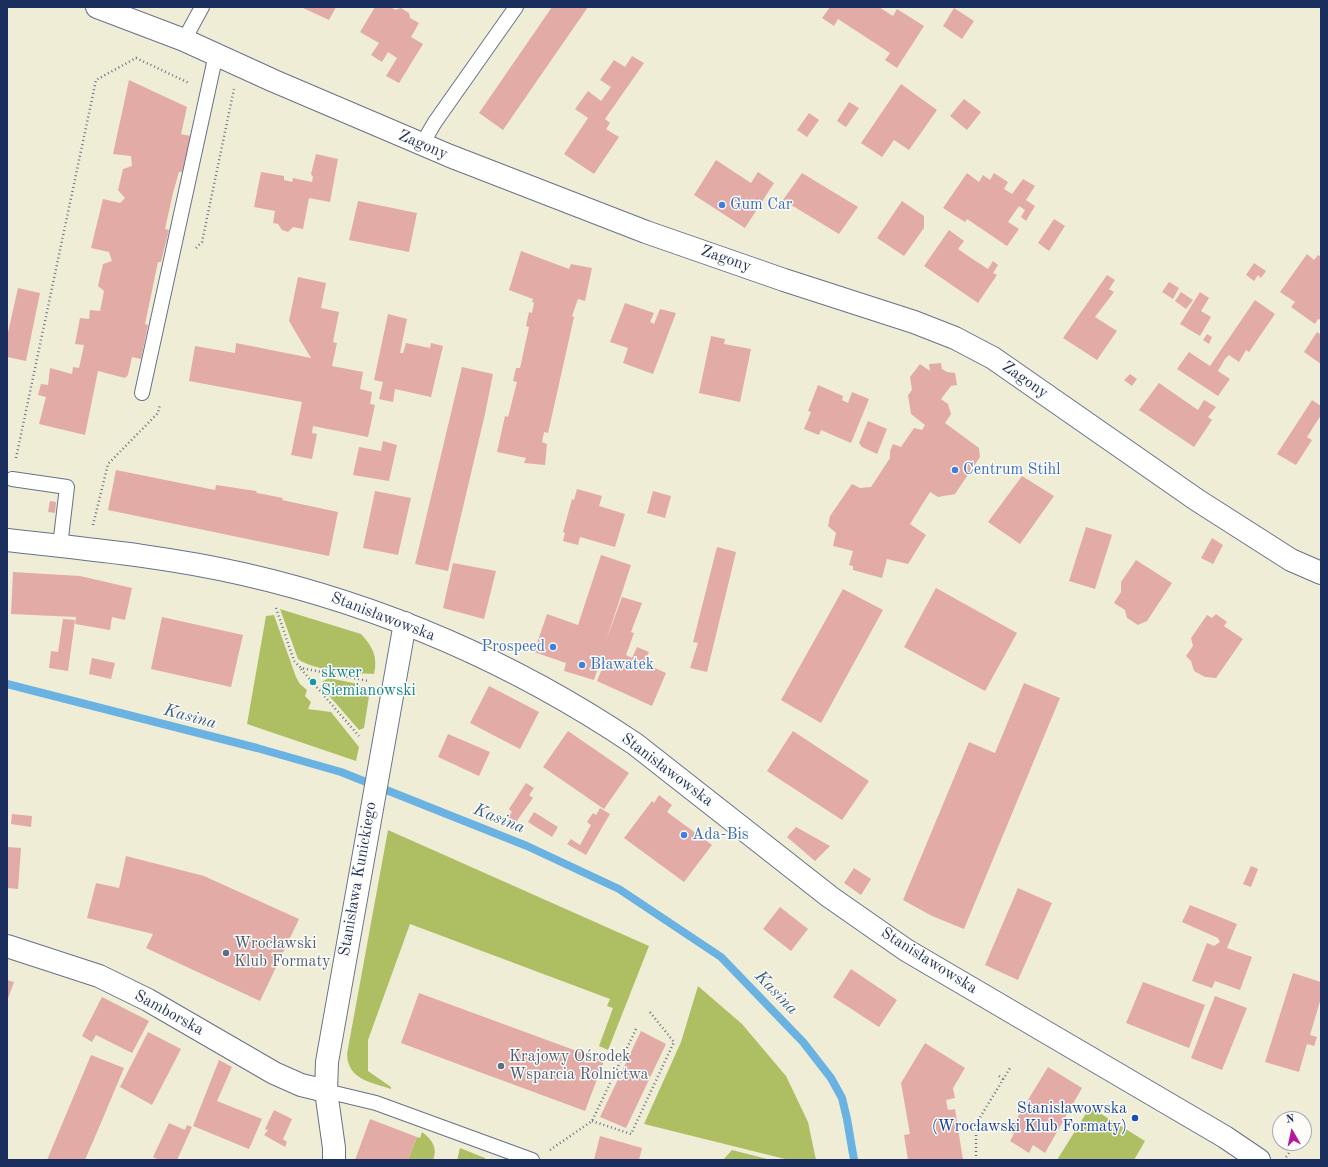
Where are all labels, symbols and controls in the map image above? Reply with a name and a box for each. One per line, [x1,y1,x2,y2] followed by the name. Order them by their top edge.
[395,126,451,164] street label: Zagony
[730,195,792,215] place label: Gum Car
[717,200,727,210] marker: Gum Car
[698,241,754,277] street label: Zagony
[998,357,1052,403] street label: Zagony
[963,460,1060,480] place label: Centrum Stihl
[950,465,960,475] marker: Centrum Stihl
[328,588,438,646] street label: Stanisławowska
[481,637,545,657] place label: Prospeed
[548,642,558,652] marker: Prospeed
[590,655,654,675] place label: Bławatek
[577,660,587,670] marker: Bławatek
[321,663,416,701] place label: skwer Siemianowski
[308,677,318,687] marker: skwer Siemianowski
[161,700,219,734] water label: Kasina
[617,729,717,811] street label: Stanisławowska
[470,799,528,839] water label: Kasina
[335,800,381,958] street label: Stanisława Kunickiego
[692,825,749,845] place label: Ada-Bis
[679,830,689,840] marker: Ada-Bis
[877,924,981,998] street label: Stanisławowska
[234,934,330,972] place label: Wrocławski Klub Formaty
[221,948,231,958] marker: Wrocławski Klub Formaty
[750,967,802,1019] water label: Kasina
[131,986,207,1040] street label: Samborska
[509,1047,649,1085] place label: Krajowy Ośrodek Wsparcia Rolnictwa
[496,1061,506,1071] marker: Krajowy Ośrodek Wsparcia Rolnictwa
[932,1099,1127,1137] place label: Stanisławowska (Wrocławski Klub Formaty)
[1272,1111,1312,1151] north arrow
[1130,1113,1140,1123] marker: Stanisławowska (Wrocławski Klub Formaty)
[1285,1114,1295,1126] text: N

